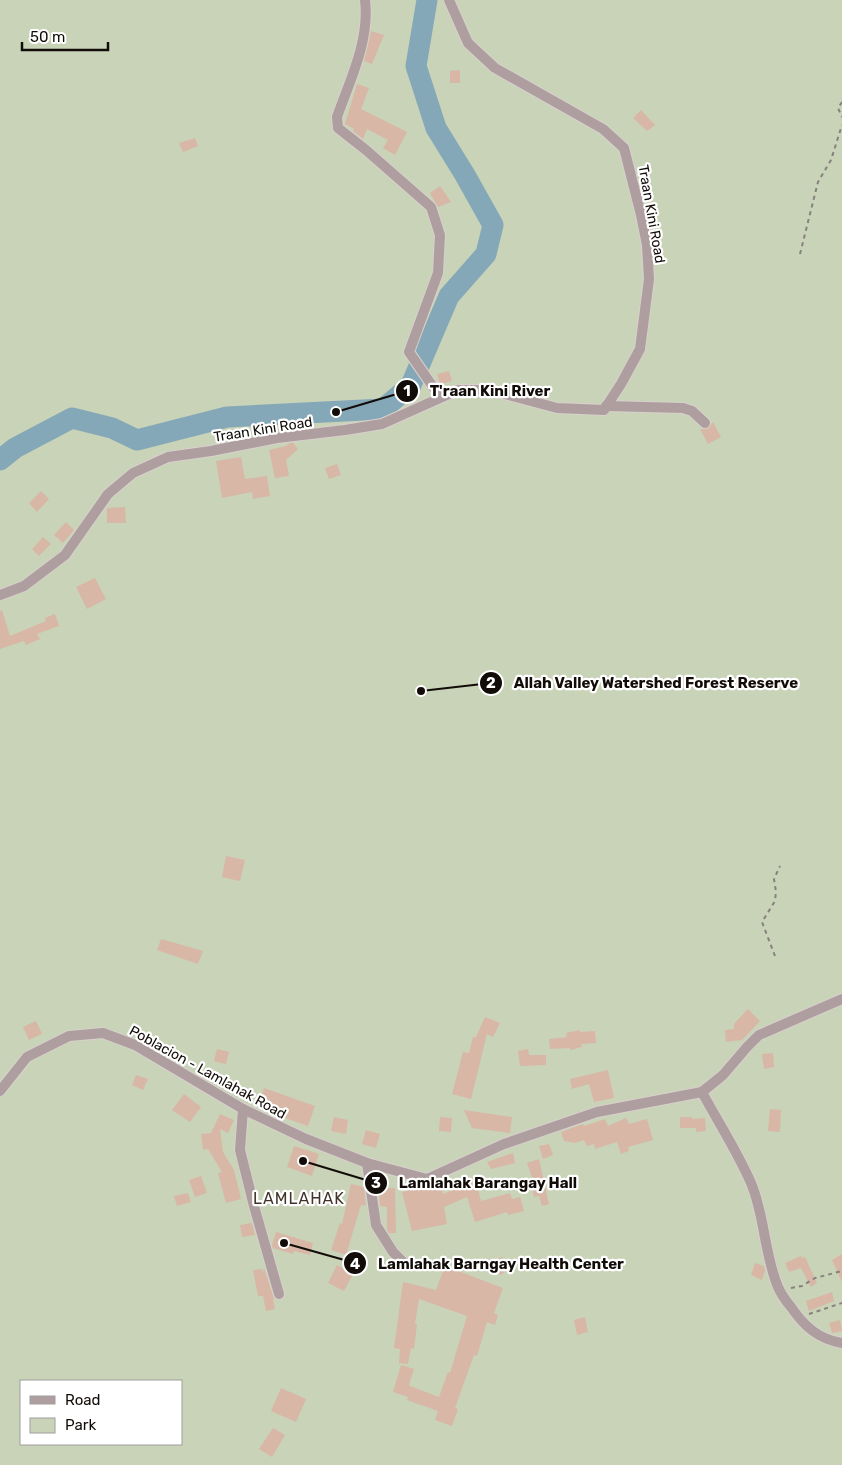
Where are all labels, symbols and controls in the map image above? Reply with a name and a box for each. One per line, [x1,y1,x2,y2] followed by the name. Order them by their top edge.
[22,20,109,52] scale bar
[30,28,65,46] text: 50 m
[634,163,669,265] street label: Traan Kini Road
[394,376,560,406] callout: T'raan Kini River
[403,382,411,400] text: 1
[430,382,551,400] text: T'raan Kini River
[212,413,314,446] street label: Traan Kini Road
[479,668,809,698] callout: Allah Valley Watershed Forest Reserve
[486,674,496,692] text: 2
[514,674,798,692] text: Allah Valley Watershed Forest Reserve
[126,1022,289,1123] street label: Poblacion - Lamlahak Road
[364,1168,588,1198] callout: Lamlahak Barangay Hall
[371,1174,381,1192] text: 3
[399,1174,577,1192] text: Lamlahak Barangay Hall
[253,1189,345,1208] district label: LAMLAHAK
[343,1248,634,1278] callout: Lamlahak Barngay Health Center
[350,1255,360,1273] text: 4
[378,1255,624,1273] text: Lamlahak Barngay Health Center
[20,1380,182,1445] legend
[65,1391,101,1409] text: Road
[65,1416,96,1434] text: Park

